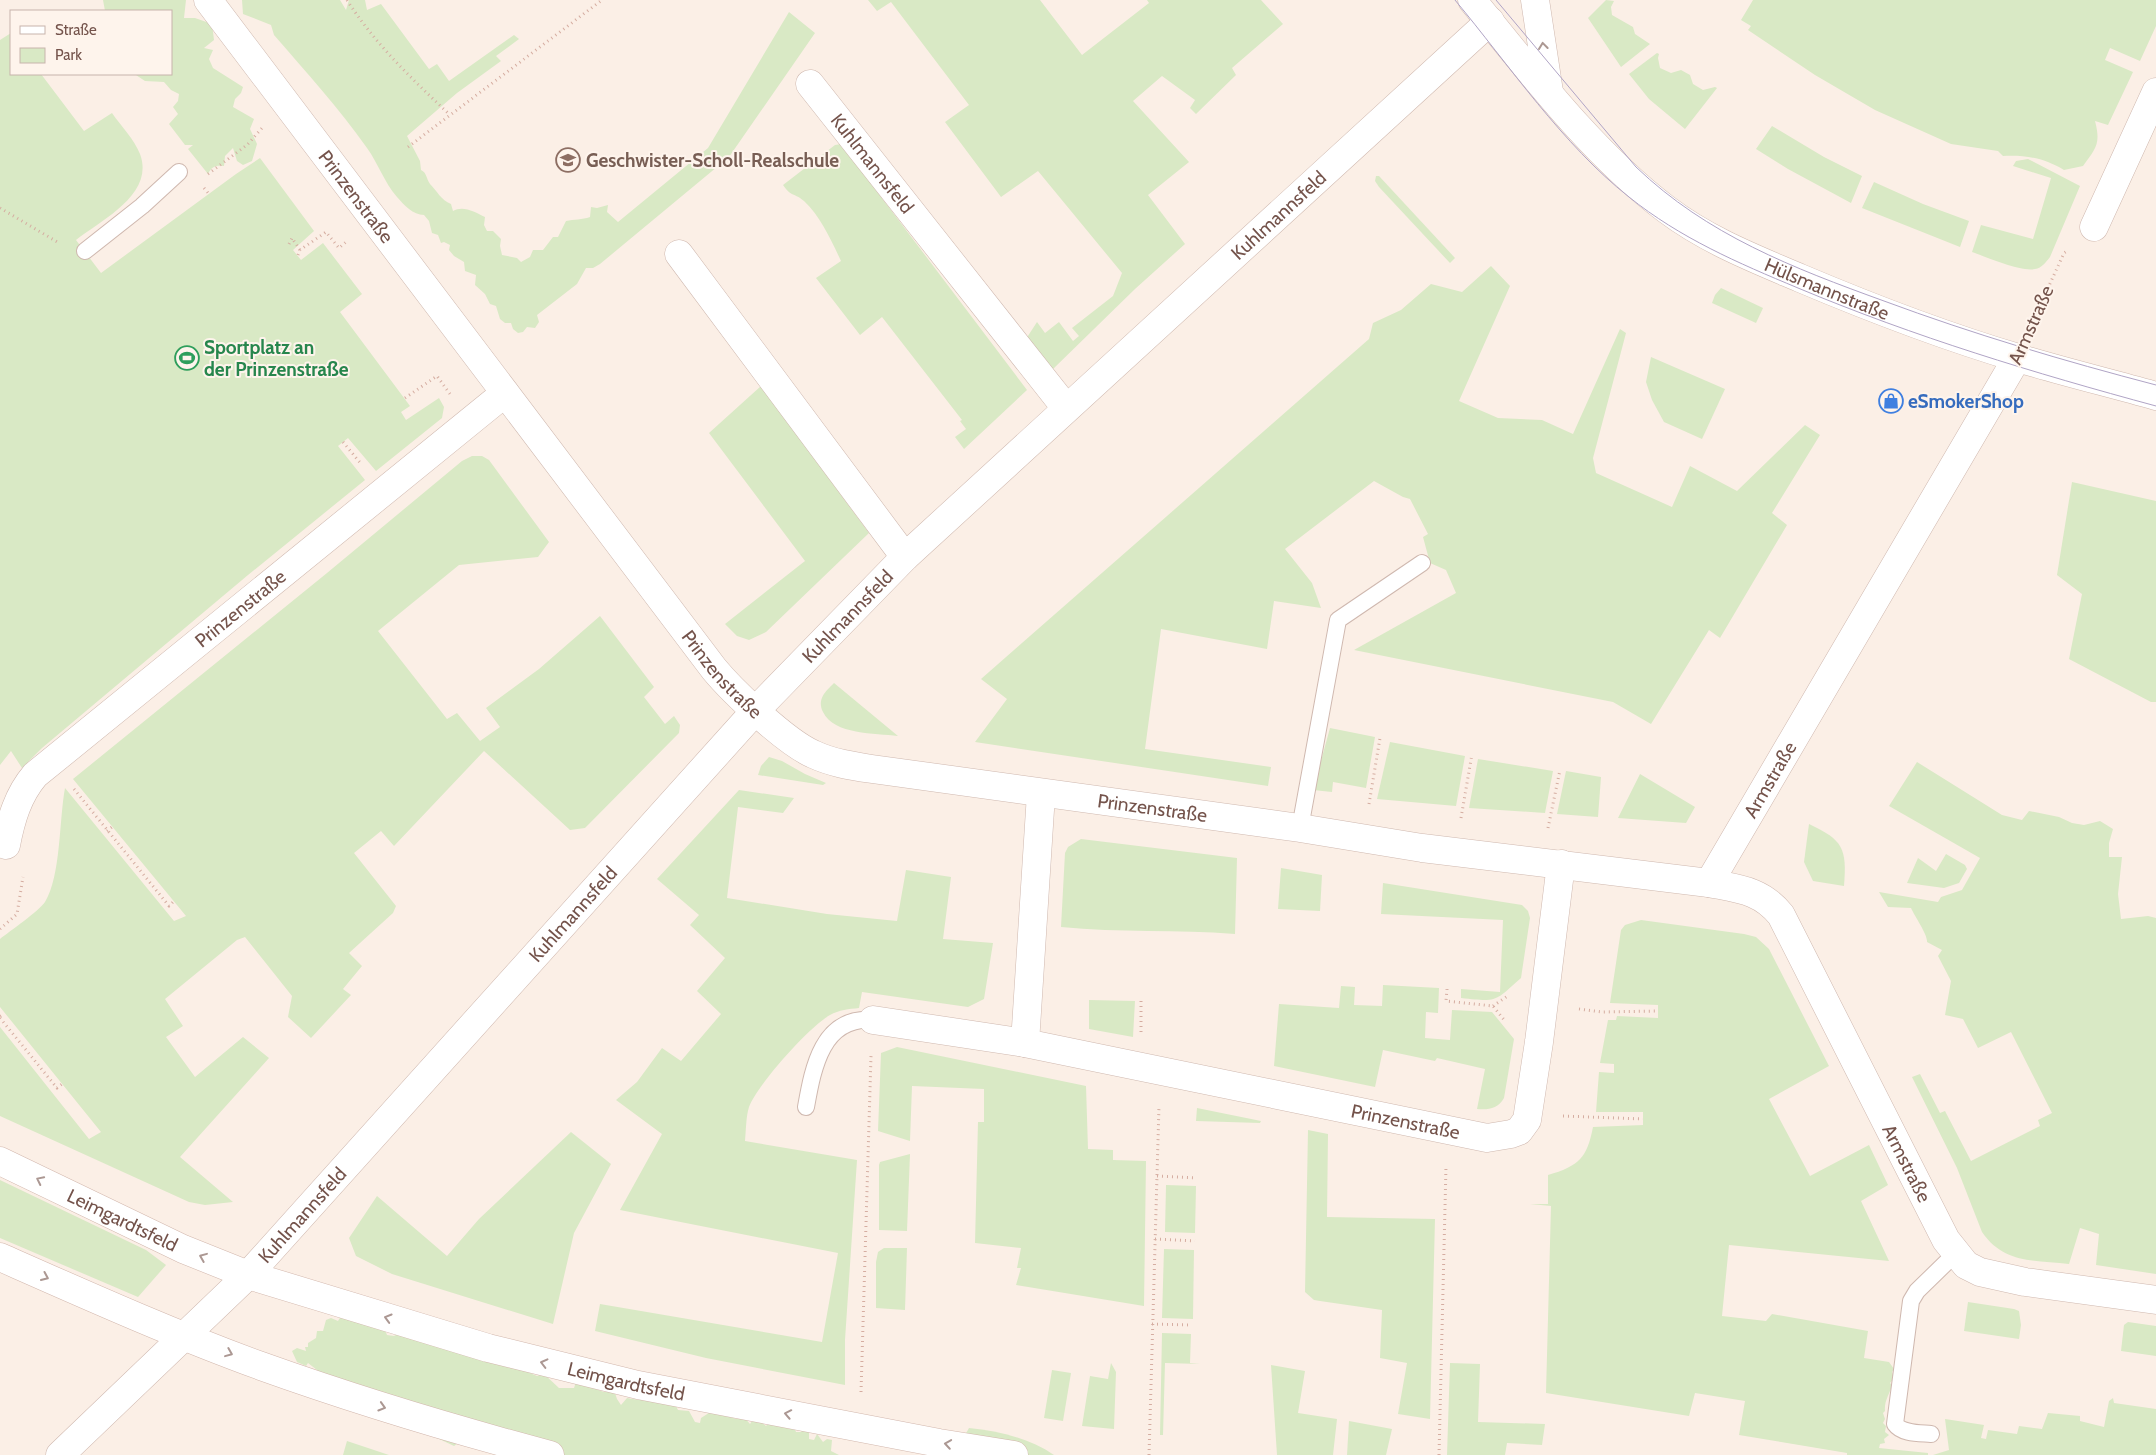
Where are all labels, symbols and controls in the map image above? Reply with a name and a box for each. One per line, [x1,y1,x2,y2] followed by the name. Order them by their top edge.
[10,10,172,75] legend
[55,21,97,39] text: Straße
[1538,42,1549,50] one-way arrow
[55,46,82,64] text: Park
[826,109,919,218] street label: Kuhlmannsfeld
[314,145,399,247] street label: Prinzenstraße
[555,147,581,173] school or university icon: Geschwister-Scholl-Realschule
[586,149,839,172] place label: Geschwister-Scholl-Realschule
[1226,166,1331,264] street label: Kuhlmannsfeld
[1761,253,1893,324] street label: Hülsmannstraße
[2003,282,2059,368] street label: Armstraße
[204,336,349,381] place label: Sportplatz an der Prinzenstraße
[174,345,200,371] sports icon: Sportplatz an der Prinzenstraße
[1878,388,1904,414] shop icon: eSmokerShop
[1908,390,2024,413] place label: eSmokerShop
[190,564,290,652] street label: Prinzenstraße
[797,565,898,667] street label: Kuhlmannsfeld
[677,625,767,723] street label: Prinzenstraße
[1738,737,1801,822] street label: Armstraße
[1096,789,1209,827] street label: Prinzenstraße
[524,861,622,966] street label: Kuhlmannsfeld
[1349,1099,1462,1144] street label: Prinzenstraße
[1878,1120,1936,1206] street label: Armstraße
[253,1162,351,1268] street label: Kuhlmannsfeld
[36,1176,45,1186] one-way arrow
[64,1184,182,1256] street label: Leimgardtsfeld
[199,1253,208,1263] one-way arrow
[40,1270,49,1281] one-way arrow
[384,1313,392,1323] one-way arrow
[224,1347,233,1357] one-way arrow
[565,1357,687,1405] street label: Leimgardtsfeld
[539,1358,548,1369] one-way arrow
[377,1401,386,1411] one-way arrow
[784,1410,793,1420] one-way arrow
[944,1440,953,1450] one-way arrow

